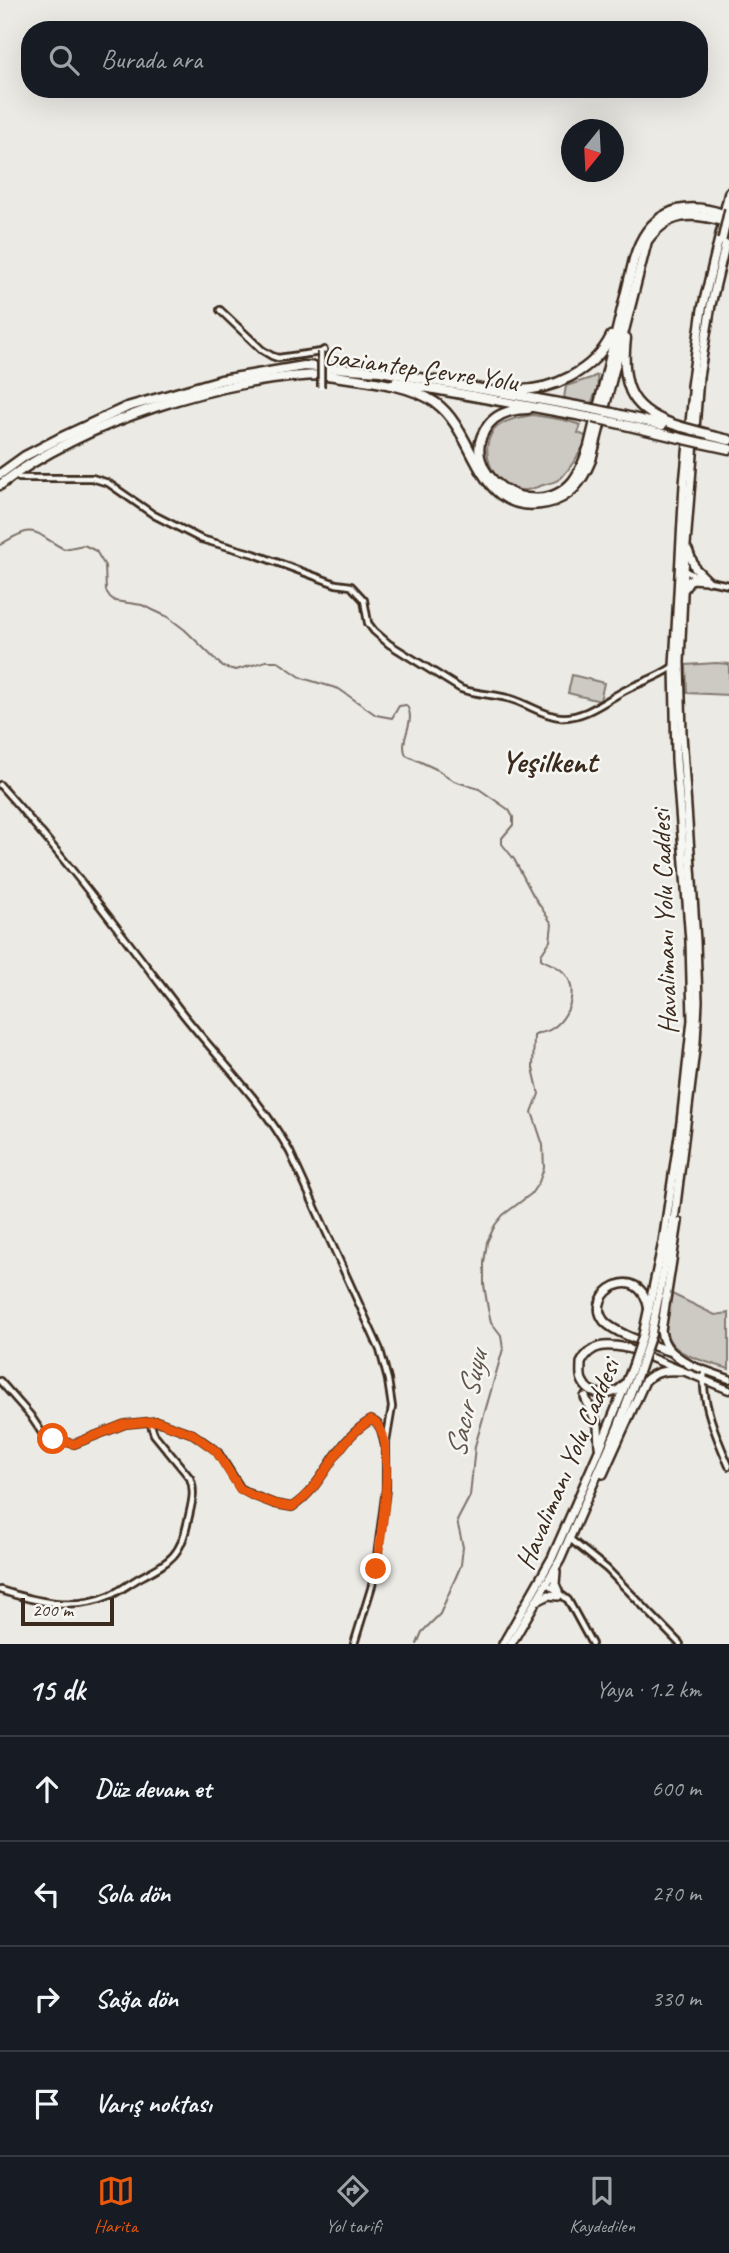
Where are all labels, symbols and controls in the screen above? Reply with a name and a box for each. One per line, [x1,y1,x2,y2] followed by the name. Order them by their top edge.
[21,21,708,98] search box
[45,41,83,79] icon: search
[101,43,202,76] text: Burada ara
[561,119,624,182] north arrow
[322,337,522,400] street label: Gaziantep Çevre Yolu
[501,741,600,782] district label: Yeşilkent
[642,805,685,1035] street label: Havalimanı Yolu Caddesi
[436,1342,497,1461] water label: Sacır Suyu
[507,1350,629,1575] street label: Havalimanı Yolu Caddesi
[37,1423,68,1454] route start
[360,1553,391,1584] route end
[21,1595,114,1627] scale bar
[32,1598,73,1622] text: 200 m
[28,1671,85,1709] text: 15 dk
[596,1675,701,1704] text: Yaya · 1.2 km
[28,1770,66,1808] icon: ahead
[95,1772,211,1805] text: Düz devam et
[652,1774,701,1803] text: 600 m
[28,1875,66,1913] icon: left
[95,1877,170,1910] text: Sola dön
[652,1879,701,1908] text: 270 m
[28,1980,66,2018] icon: right
[95,1982,178,2015] text: Sağa dön
[652,1984,701,2013] text: 330 m
[28,2085,66,2123] icon: arrive
[95,2087,212,2120] text: Varış noktası
[94,2172,137,2238] tab: Harita
[325,2172,381,2238] tab: Yol tarifi
[569,2172,635,2238] tab: Kaydedilen

